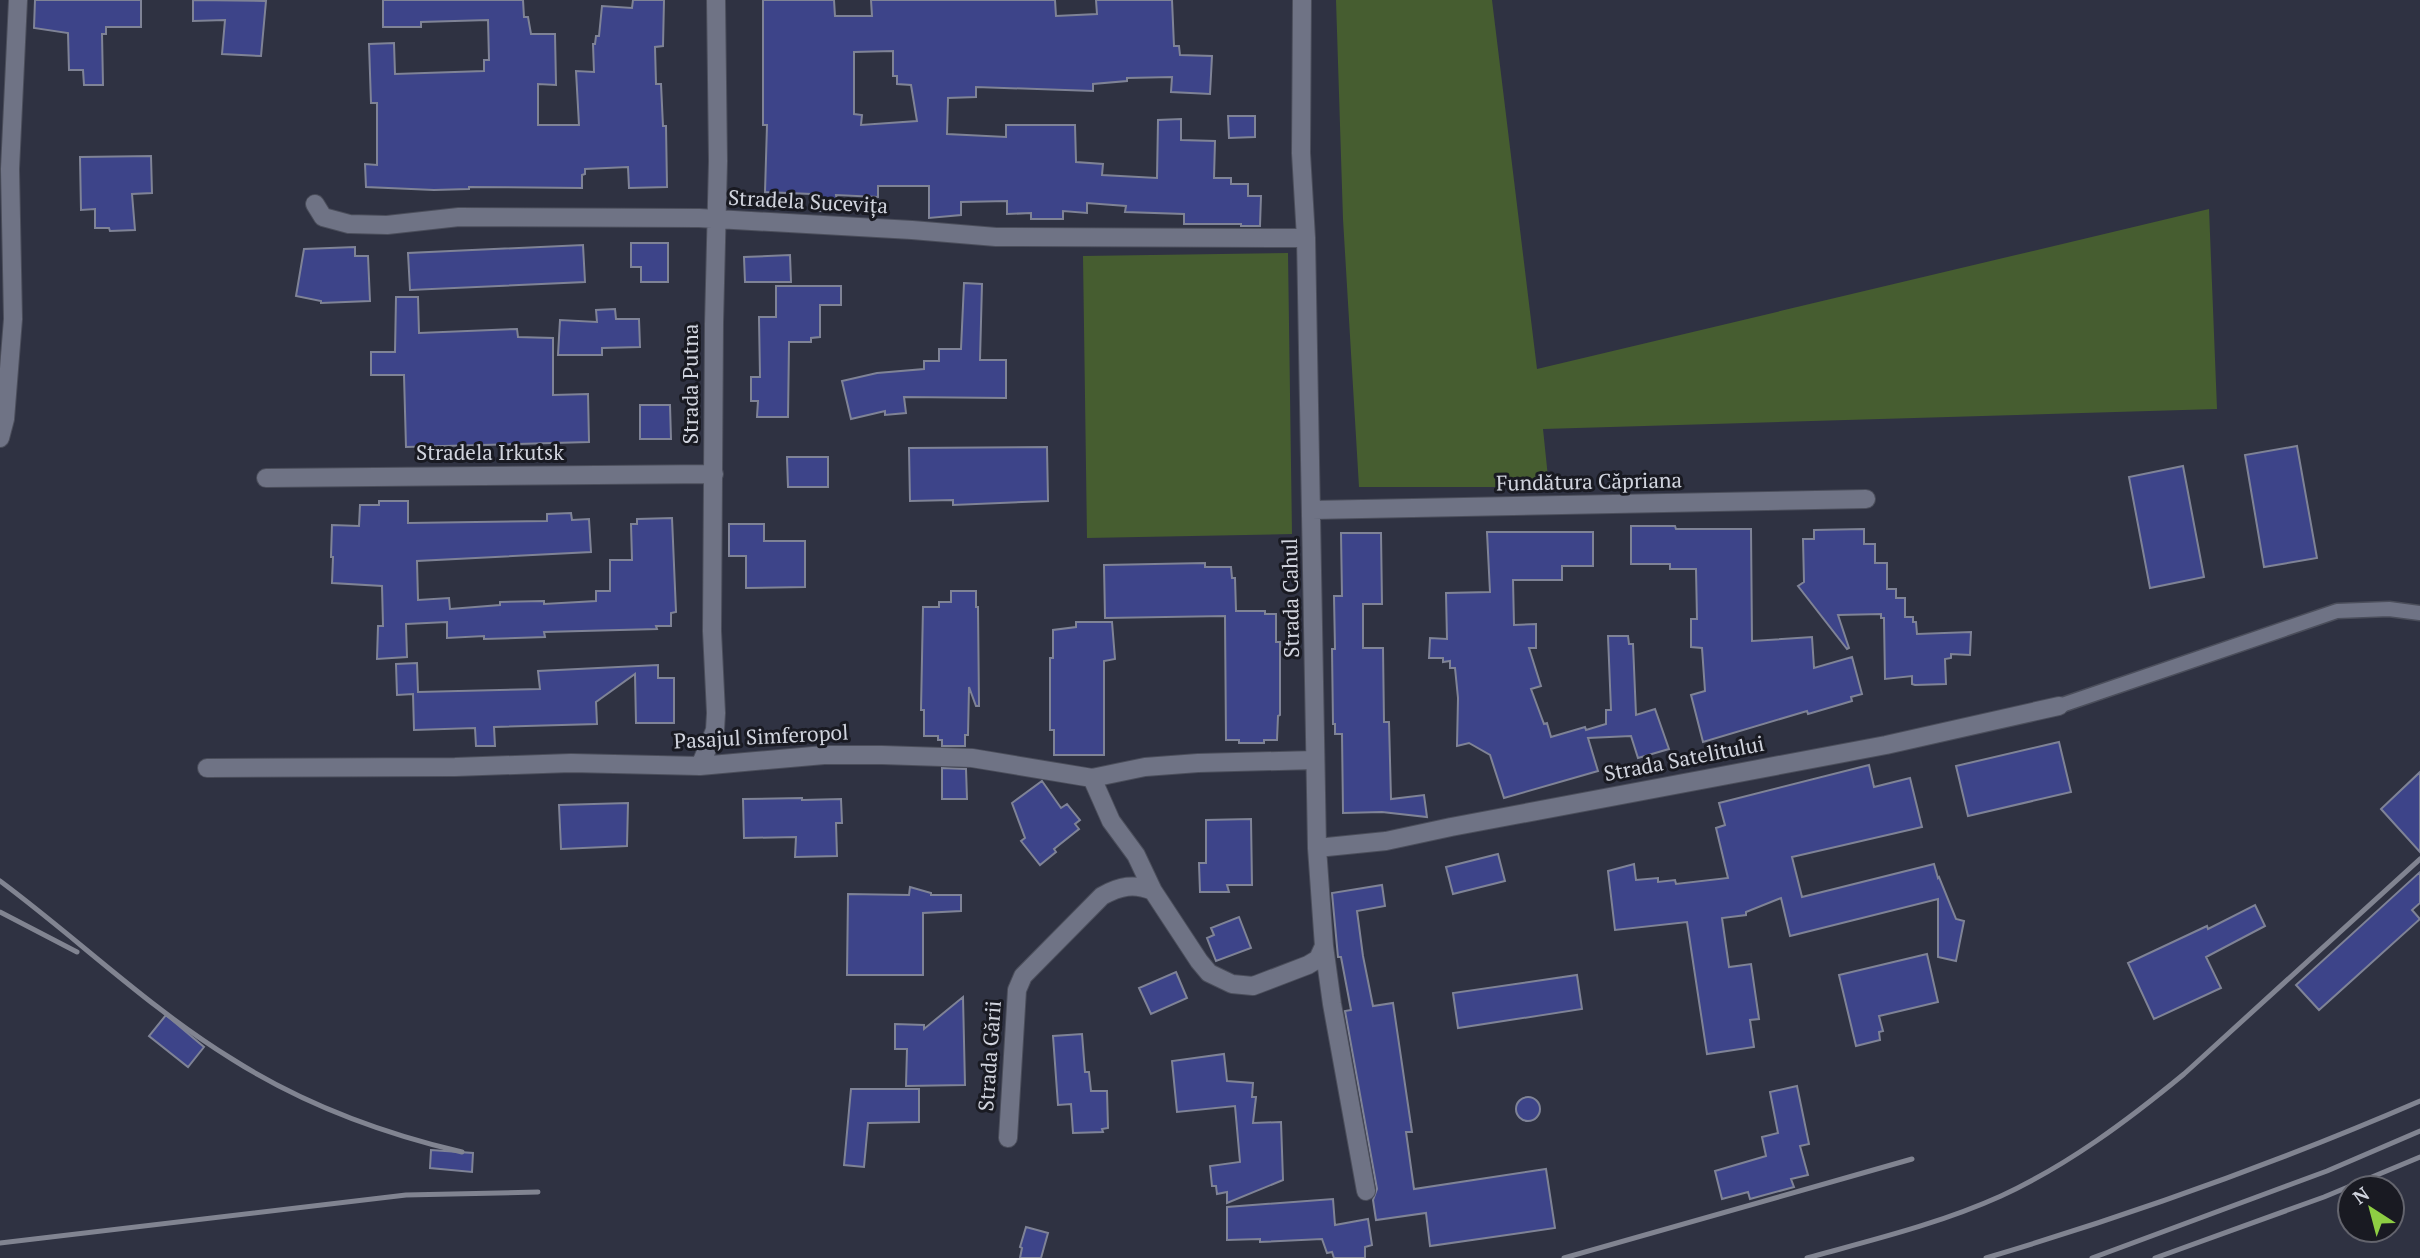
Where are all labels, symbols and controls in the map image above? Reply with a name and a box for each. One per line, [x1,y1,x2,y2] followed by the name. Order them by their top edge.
[727,183,889,219] street label: Stradela Sucevița
[676,323,704,444] street label: Strada Putna
[416,438,564,466] street label: Stradela Irkutsk
[1496,465,1683,497] street label: Fundătura Căpriana
[1275,538,1305,658] street label: Strada Cahul
[673,717,849,755] street label: Pasajul Simferopol
[1601,729,1766,787] street label: Strada Satelitului
[971,1000,1007,1112] street label: Strada Gării
[2336,1174,2406,1244] north arrow
[2348,1180,2374,1209] text: N

